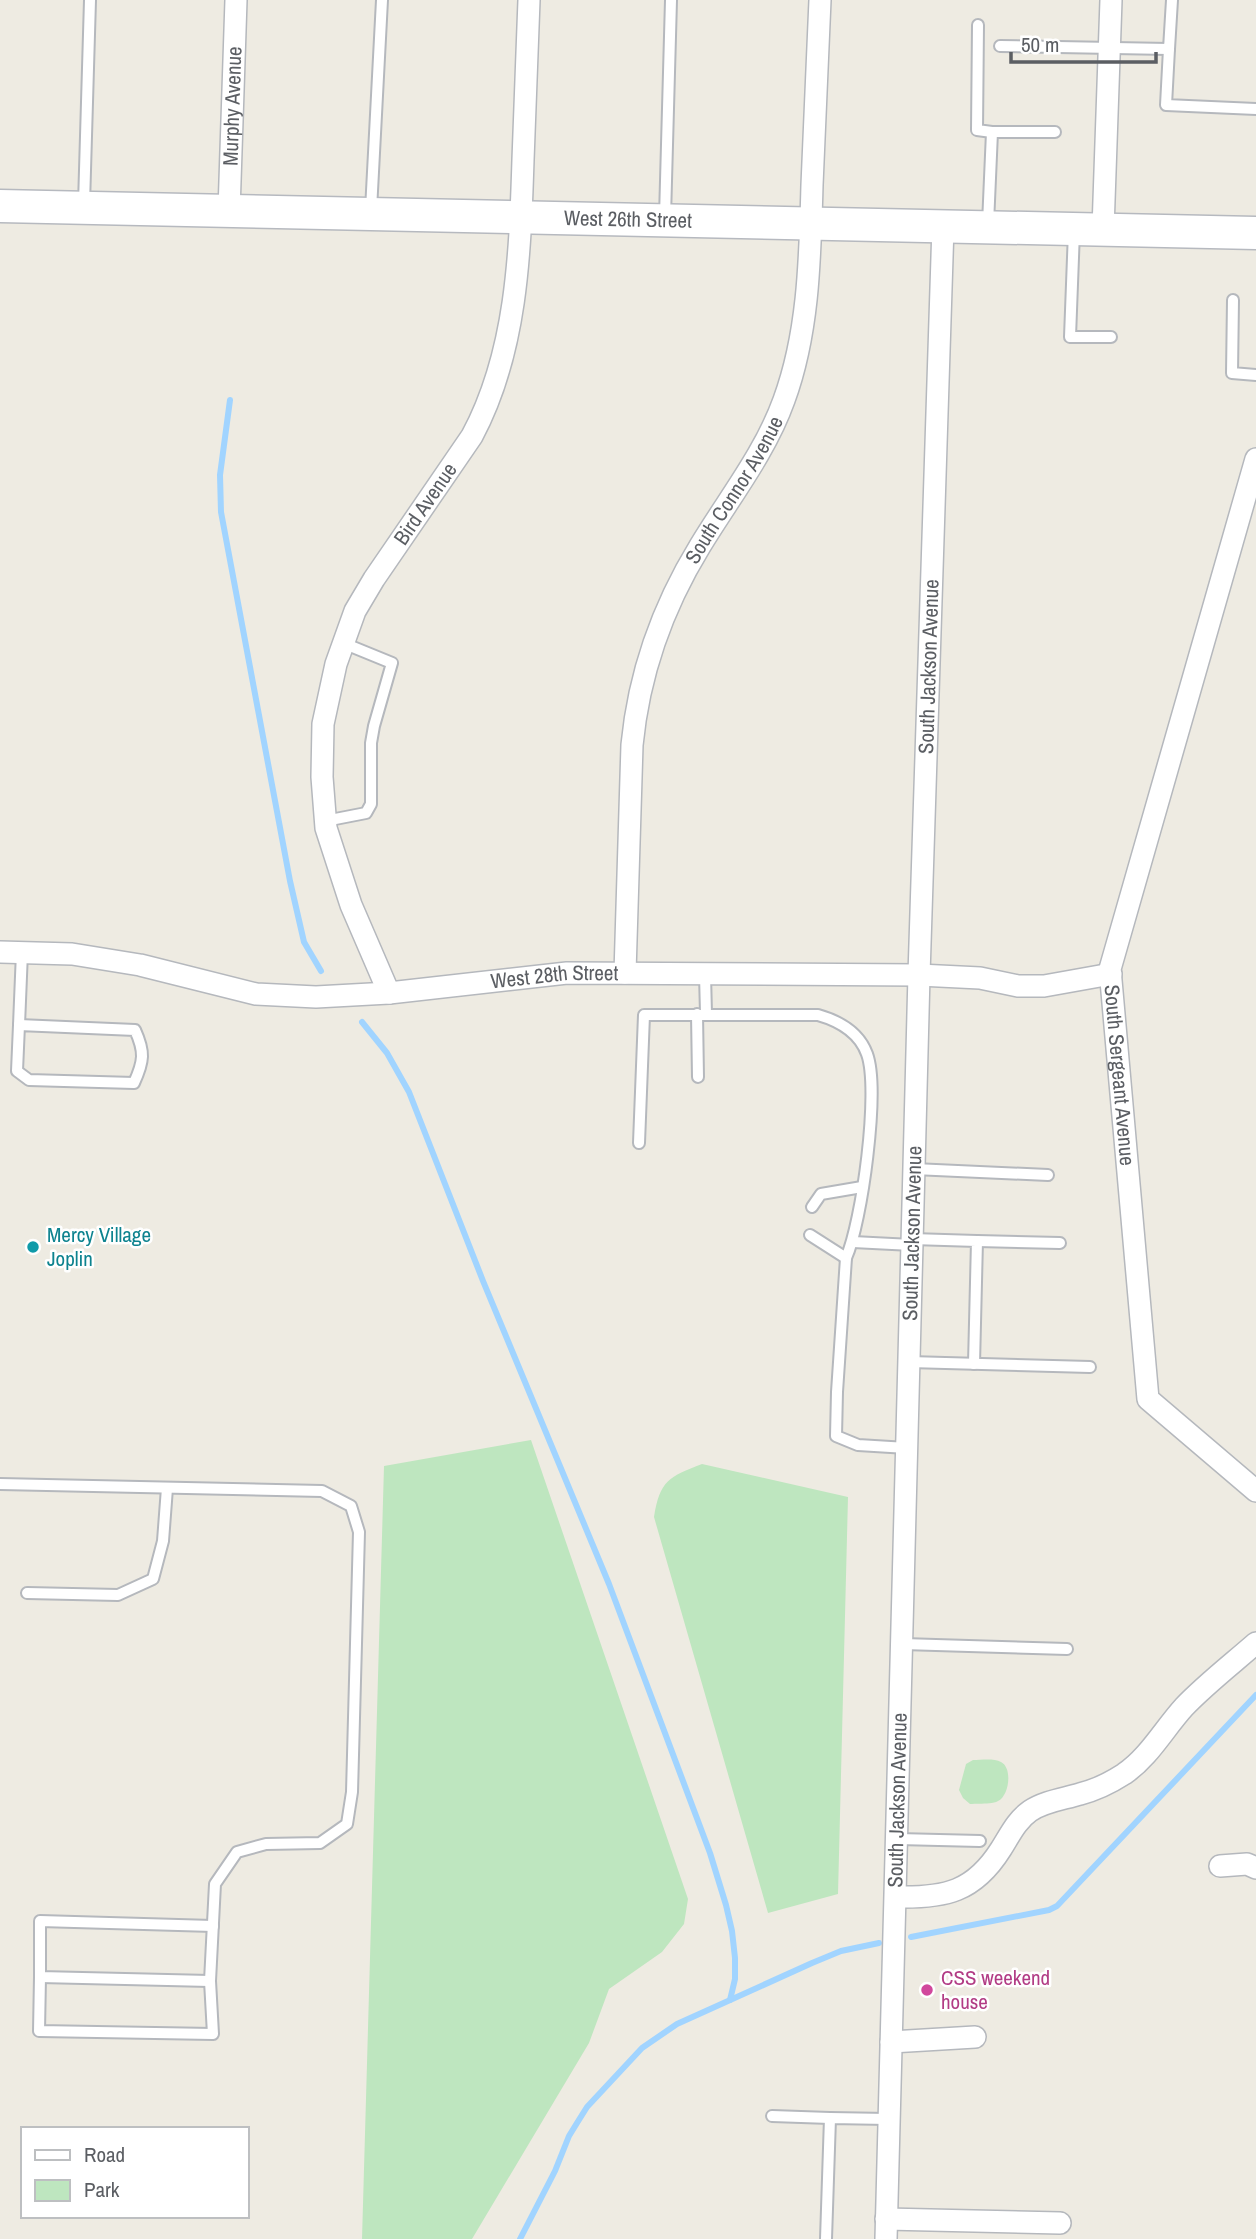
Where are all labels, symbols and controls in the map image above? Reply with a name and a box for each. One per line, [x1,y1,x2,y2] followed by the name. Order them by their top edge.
[1011,21,1156,65] scale bar
[1021,30,1059,59] text: 50 m
[216,46,248,166] street label: Murphy Avenue
[564,203,692,235] street label: West 26th Street
[678,411,790,569] street label: South Connor Avenue
[387,457,464,550] street label: Bird Avenue
[911,579,946,755] street label: South Jackson Avenue
[489,958,619,995] street label: West 28th Street
[1097,983,1142,1167] street label: South Sergeant Avenue
[895,1145,929,1321] street label: South Jackson Avenue
[47,1220,151,1273] place label: Mercy Village Joplin
[25,1239,41,1255] marker: Mercy Village Joplin
[880,1712,914,1888] street label: South Jackson Avenue
[941,1963,1050,2016] place label: CSS weekend house
[919,1982,935,1998] marker: CSS weekend house
[21,2127,248,2218] legend
[84,2140,125,2169] text: Road
[84,2175,120,2204] text: Park

